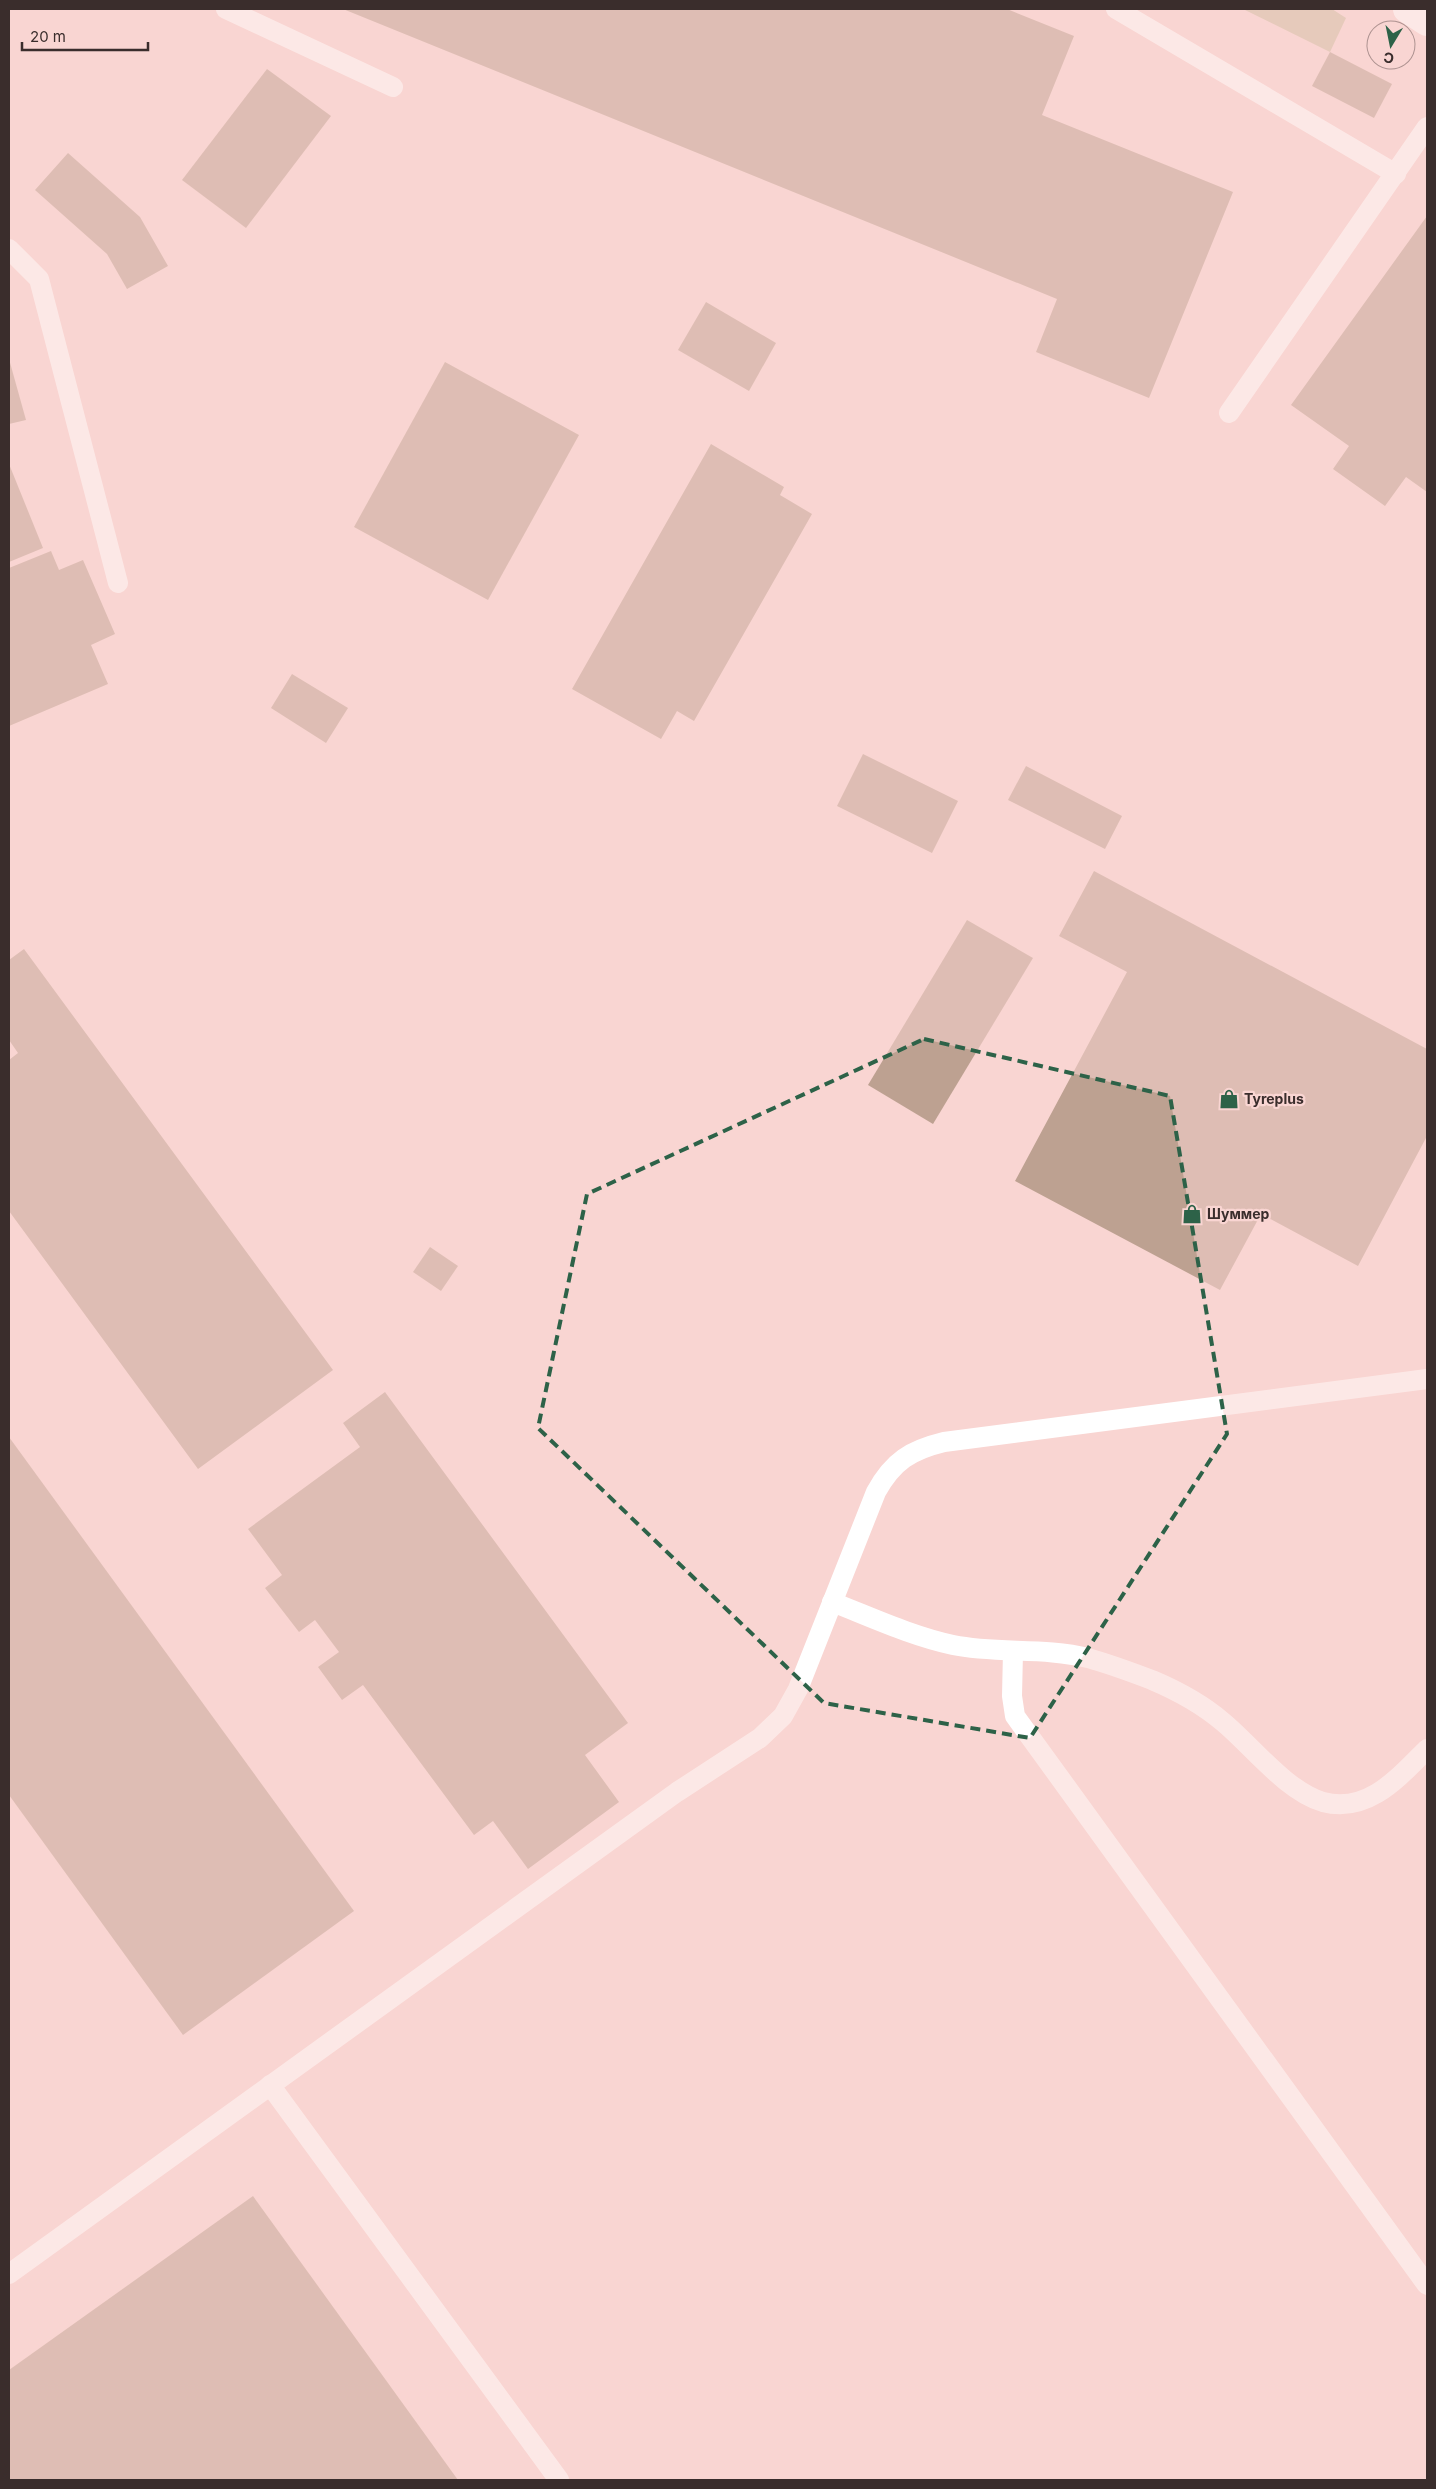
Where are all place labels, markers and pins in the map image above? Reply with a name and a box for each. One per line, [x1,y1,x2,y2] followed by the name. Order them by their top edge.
[1218,1088,1240,1110] shop icon: Tyreplus
[1244,1090,1304,1107] place label: Tyreplus
[1181,1203,1203,1225] shop icon: Шуммер
[1207,1205,1269,1222] place label: Шуммер

